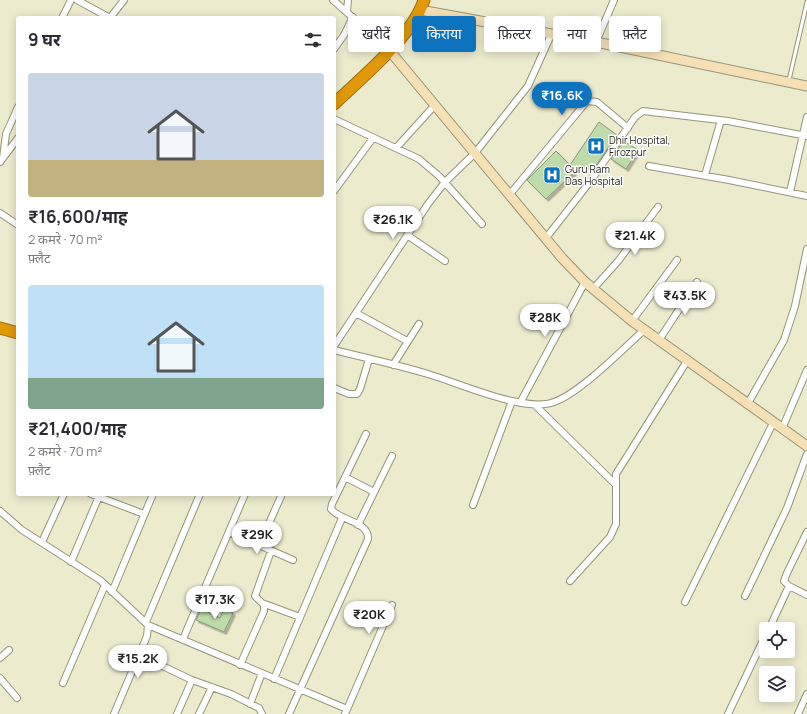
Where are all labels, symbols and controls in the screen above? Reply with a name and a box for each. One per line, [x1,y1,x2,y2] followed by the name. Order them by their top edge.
[348,16,404,52] chip: खरीदें
[412,16,476,52] chip: किराया
[484,16,545,52] chip: फ़िल्टर
[553,16,601,52] chip: नया
[609,16,661,52] chip: फ़्लैट
[28,28,60,51] text: 9 घर
[302,29,324,51] icon: filters
[529,82,595,116] pin: ₹16.6K
[541,86,583,104] text: ₹16.6K
[140,99,212,171] icon: home
[609,133,670,159] place label: Dhir Hospital, Firozpur
[586,136,606,156] hospital icon: Dhir Hospital, Firozpur
[565,162,623,188] place label: Guru Ram Das Hospital
[542,165,562,185] hospital icon: Guru Ram Das Hospital
[28,205,128,228] text: ₹16,600/माह
[360,206,426,240] pin: ₹26.1K
[373,210,413,228] text: ₹26.1K
[602,222,668,256] pin: ₹21.4K
[614,226,656,244] text: ₹21.4K
[28,230,103,248] text: 2 कमरे · 70 m²
[28,249,51,267] text: फ़्लैट
[652,282,718,316] pin: ₹43.5K
[663,286,707,304] text: ₹43.5K
[521,304,569,338] pin: ₹28K
[529,308,561,326] text: ₹28K
[140,311,212,383] icon: home
[28,417,126,440] text: ₹21,400/माह
[28,442,103,460] text: 2 कमरे · 70 m²
[28,461,51,479] text: फ़्लैट
[233,521,281,555] pin: ₹29K
[241,525,273,543] text: ₹29K
[182,586,248,620] pin: ₹17.3K
[195,590,235,608] text: ₹17.3K
[345,601,393,635] pin: ₹20K
[353,605,385,623] text: ₹20K
[759,622,795,702] map controls
[759,622,795,658] button: locate
[105,645,171,679] pin: ₹15.2K
[117,649,159,667] text: ₹15.2K
[759,666,795,702] button: layers

